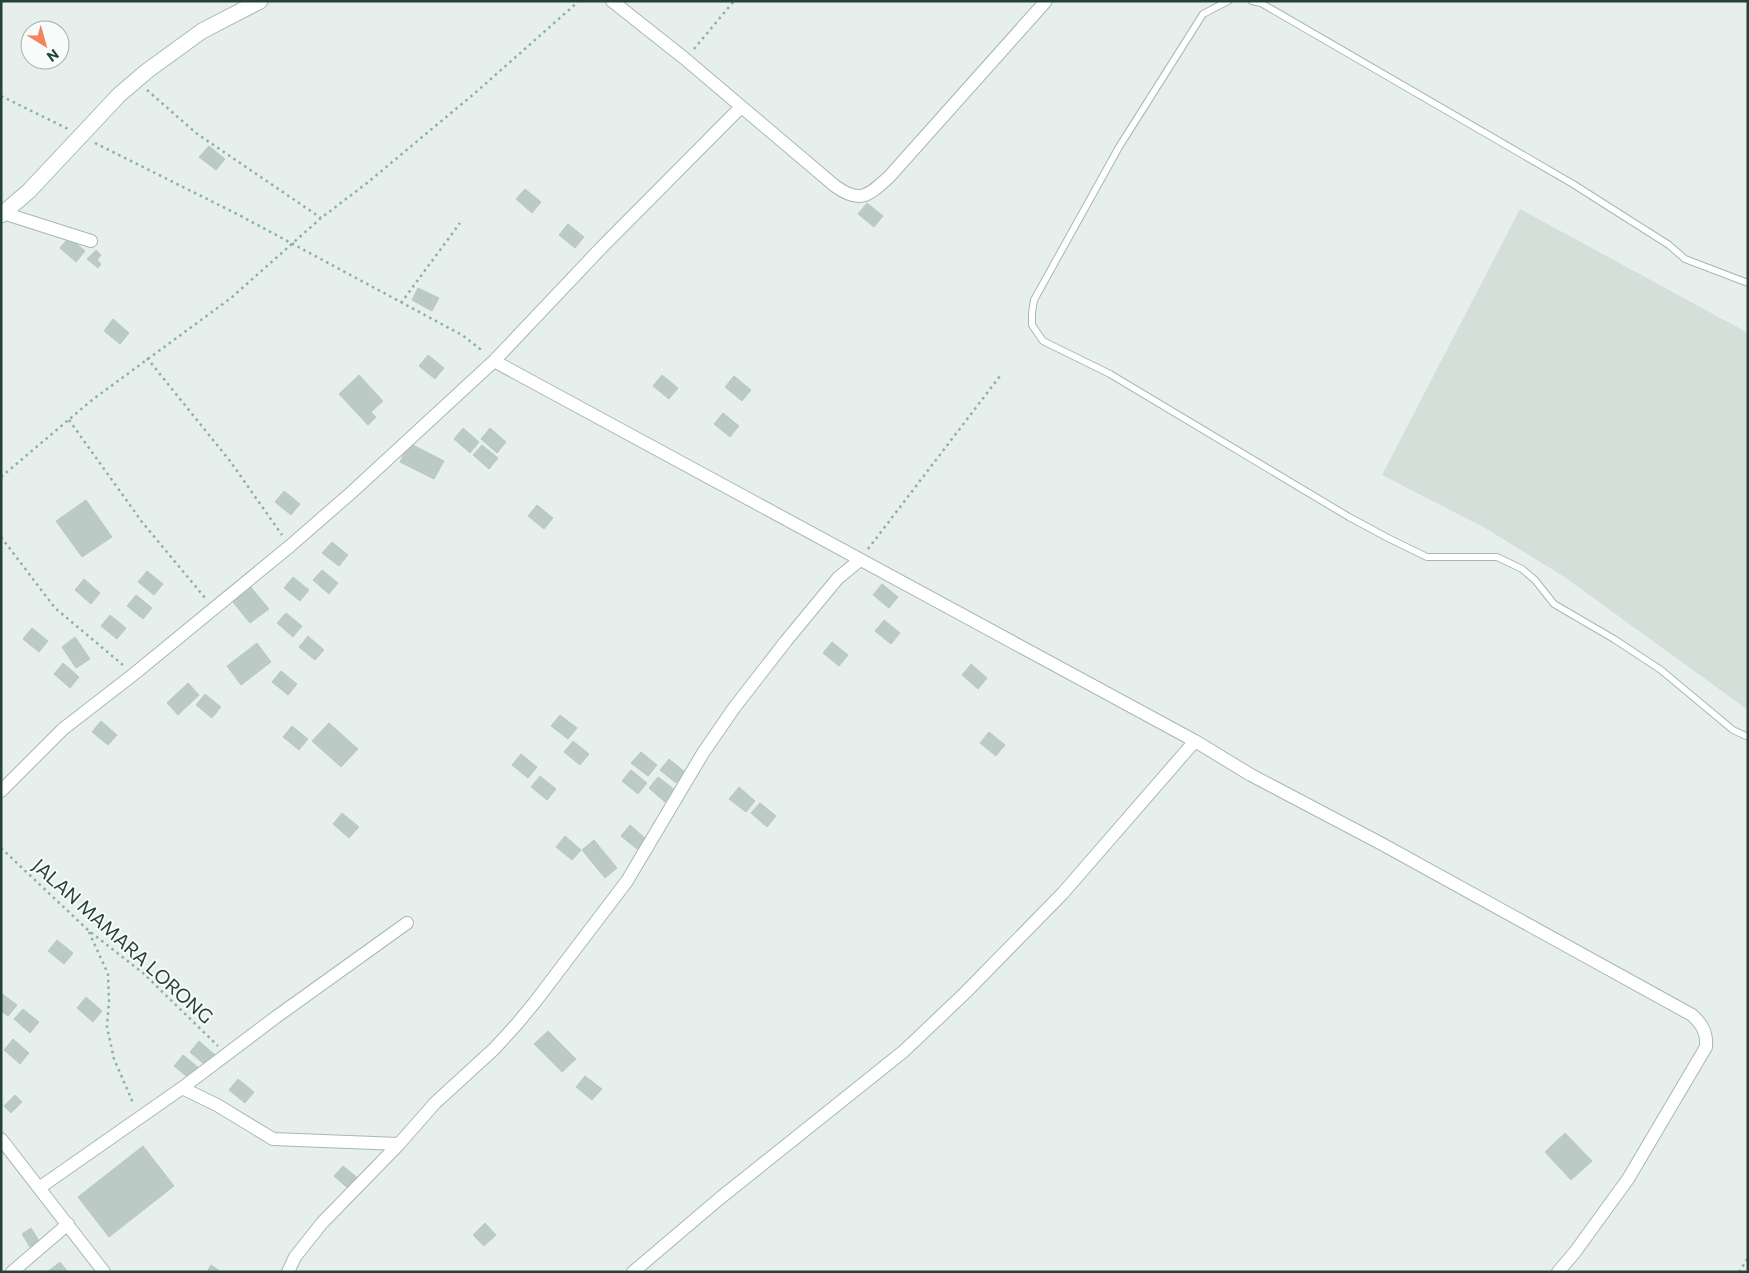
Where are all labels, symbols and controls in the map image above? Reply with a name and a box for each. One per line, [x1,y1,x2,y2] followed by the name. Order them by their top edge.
[20,20,70,70] north arrow
[44,46,62,66] text: N
[28,853,218,1028] street label: JALAN MAMARA LORONG

